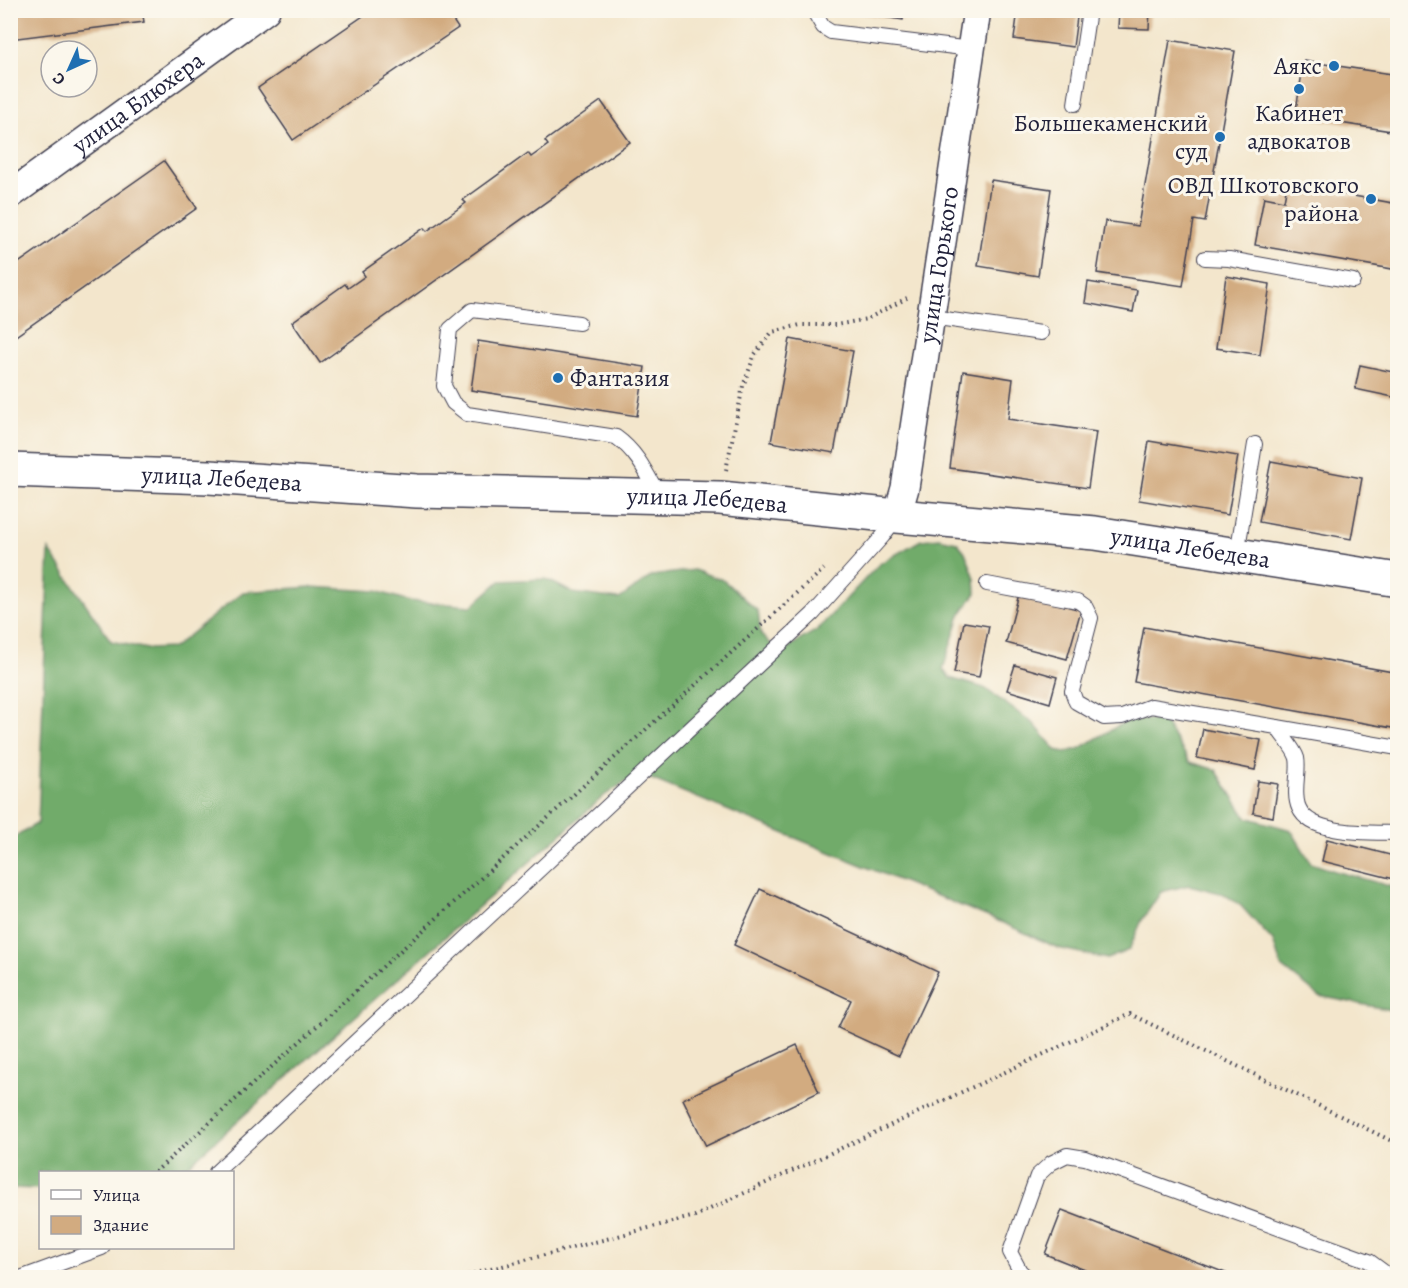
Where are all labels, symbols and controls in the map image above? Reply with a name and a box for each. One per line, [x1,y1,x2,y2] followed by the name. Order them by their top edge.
[39,39,99,99] north arrow
[65,44,210,162] street label: улица Блюхера
[1273,50,1322,82] place label: Аякс
[1327,59,1341,73] marker: Аякс
[48,68,70,90] text: С
[1292,82,1306,96] marker: Кабинет адвокатов
[1247,97,1351,157] place label: Кабинет адвокатов
[1014,107,1208,167] place label: Большекаменский суд
[1213,130,1227,144] marker: Большекаменский суд
[1168,169,1359,229] place label: ОВД Шкотовского района
[911,184,966,346] street label: улица Горького
[1364,192,1378,206] marker: ОВД Шкотовского района
[570,362,670,394] place label: Фантазия
[551,371,565,385] marker: Фантазия
[140,459,303,499] street label: улица Лебедева
[625,480,789,521] street label: улица Лебедева
[1108,520,1273,576] street label: улица Лебедева
[39,1171,234,1249] legend
[93,1183,141,1207] text: Улица
[93,1213,149,1237] text: Здание

